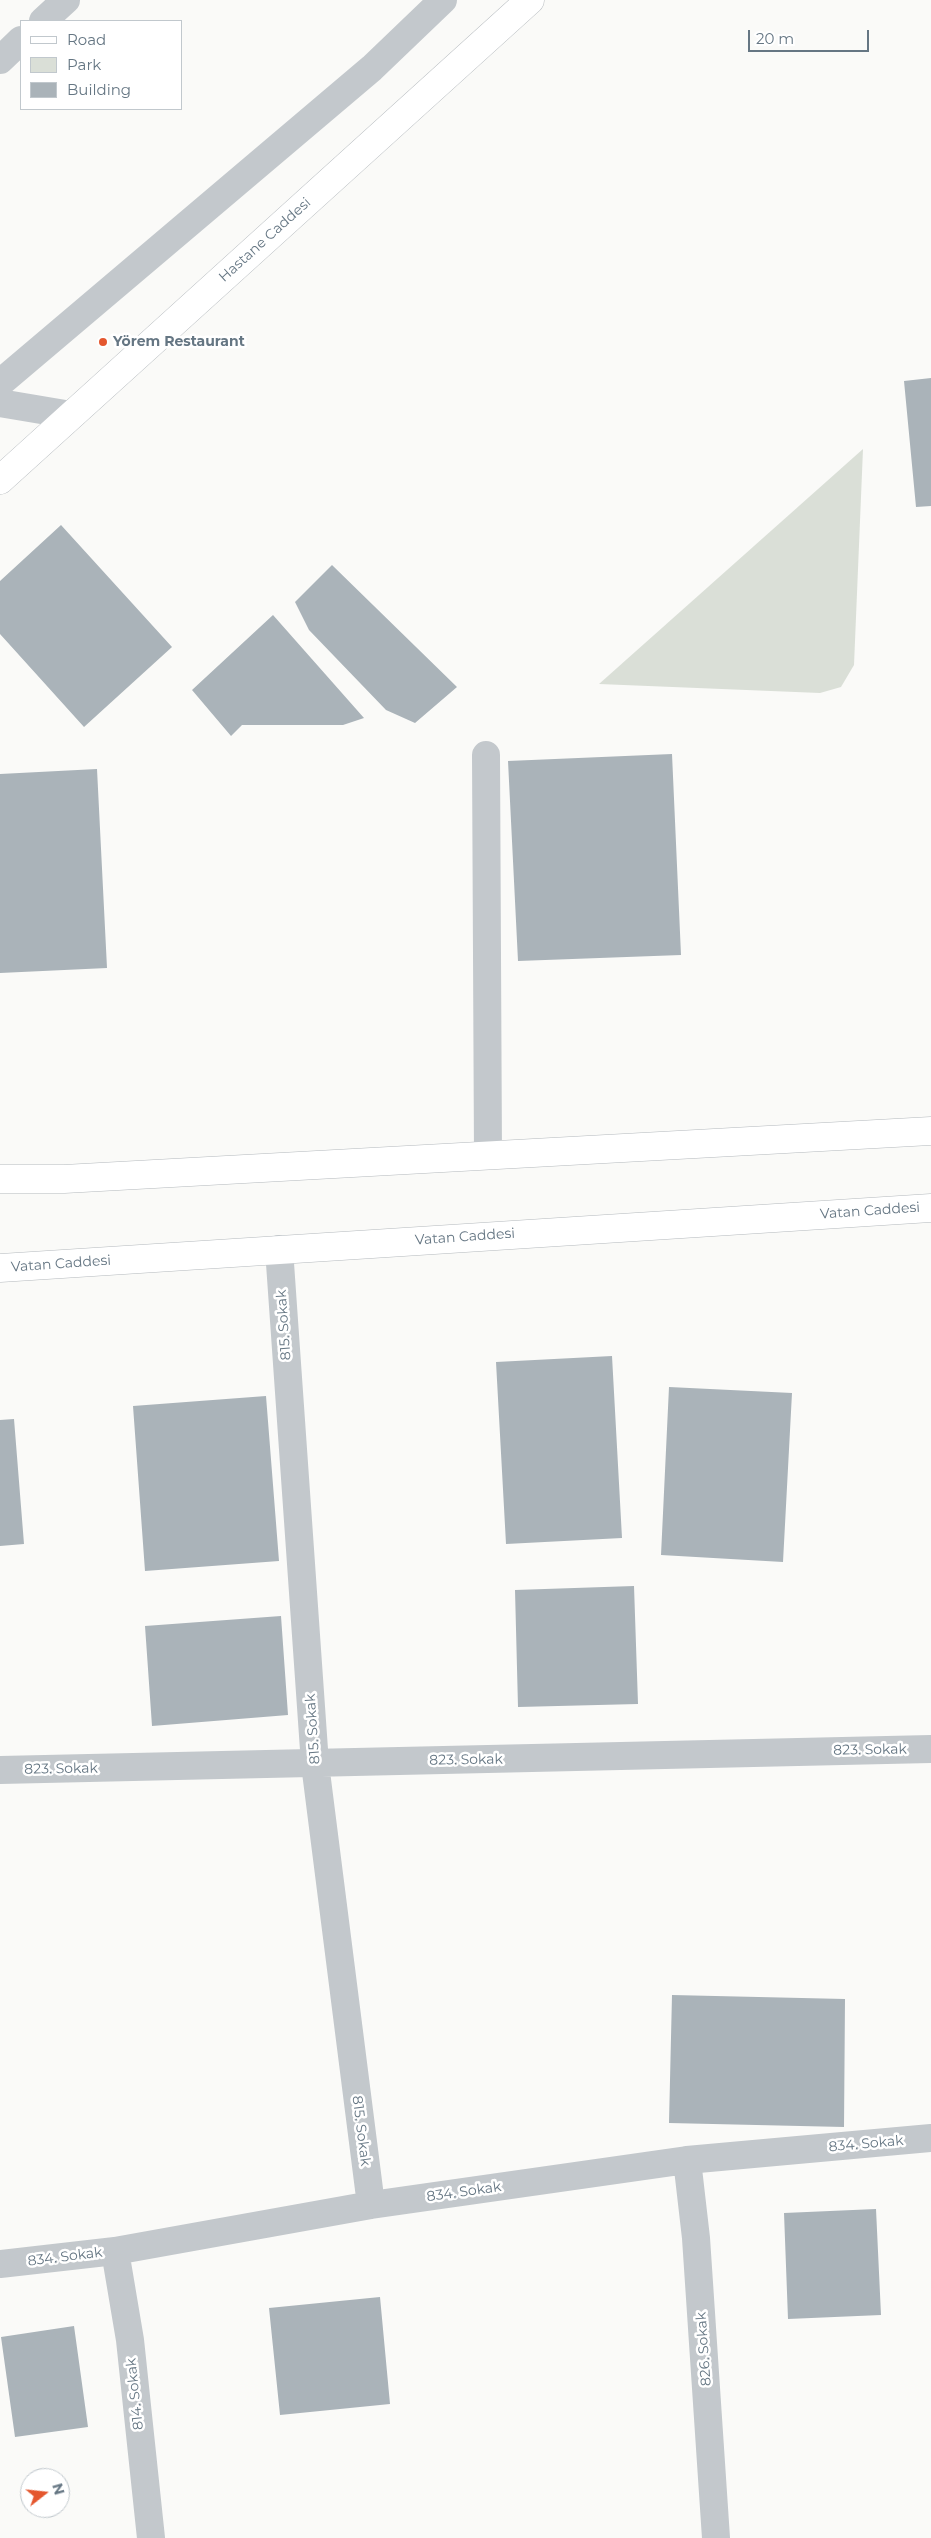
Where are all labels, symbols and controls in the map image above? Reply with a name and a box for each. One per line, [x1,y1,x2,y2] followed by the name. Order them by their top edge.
[20,20,182,110] legend
[751,20,872,52] scale bar
[756,29,794,48] text: 20 m
[67,30,106,49] text: Road
[67,55,101,74] text: Park
[67,80,131,99] text: Building
[216,194,314,286] street label: Hastane Caddesi
[113,334,245,350] place label: Yörem Restaurant
[97,336,109,348] marker: Yörem Restaurant
[819,1199,921,1223] street label: Vatan Caddesi
[414,1225,516,1249] street label: Vatan Caddesi
[10,1252,112,1276] street label: Vatan Caddesi
[273,1289,295,1361] street label: 815. Sokak
[302,1693,324,1765] street label: 815. Sokak
[833,1741,907,1759] street label: 823. Sokak
[429,1751,503,1769] street label: 823. Sokak
[24,1760,98,1778] street label: 823. Sokak
[348,2095,374,2167] street label: 815. Sokak
[828,2132,904,2156] street label: 834. Sokak
[426,2178,502,2206] street label: 834. Sokak
[27,2244,103,2270] street label: 834. Sokak
[693,2311,715,2387] street label: 826. Sokak
[123,2357,147,2431] street label: 814. Sokak
[20,2468,70,2518] north arrow
[48,2481,69,2497] text: N

